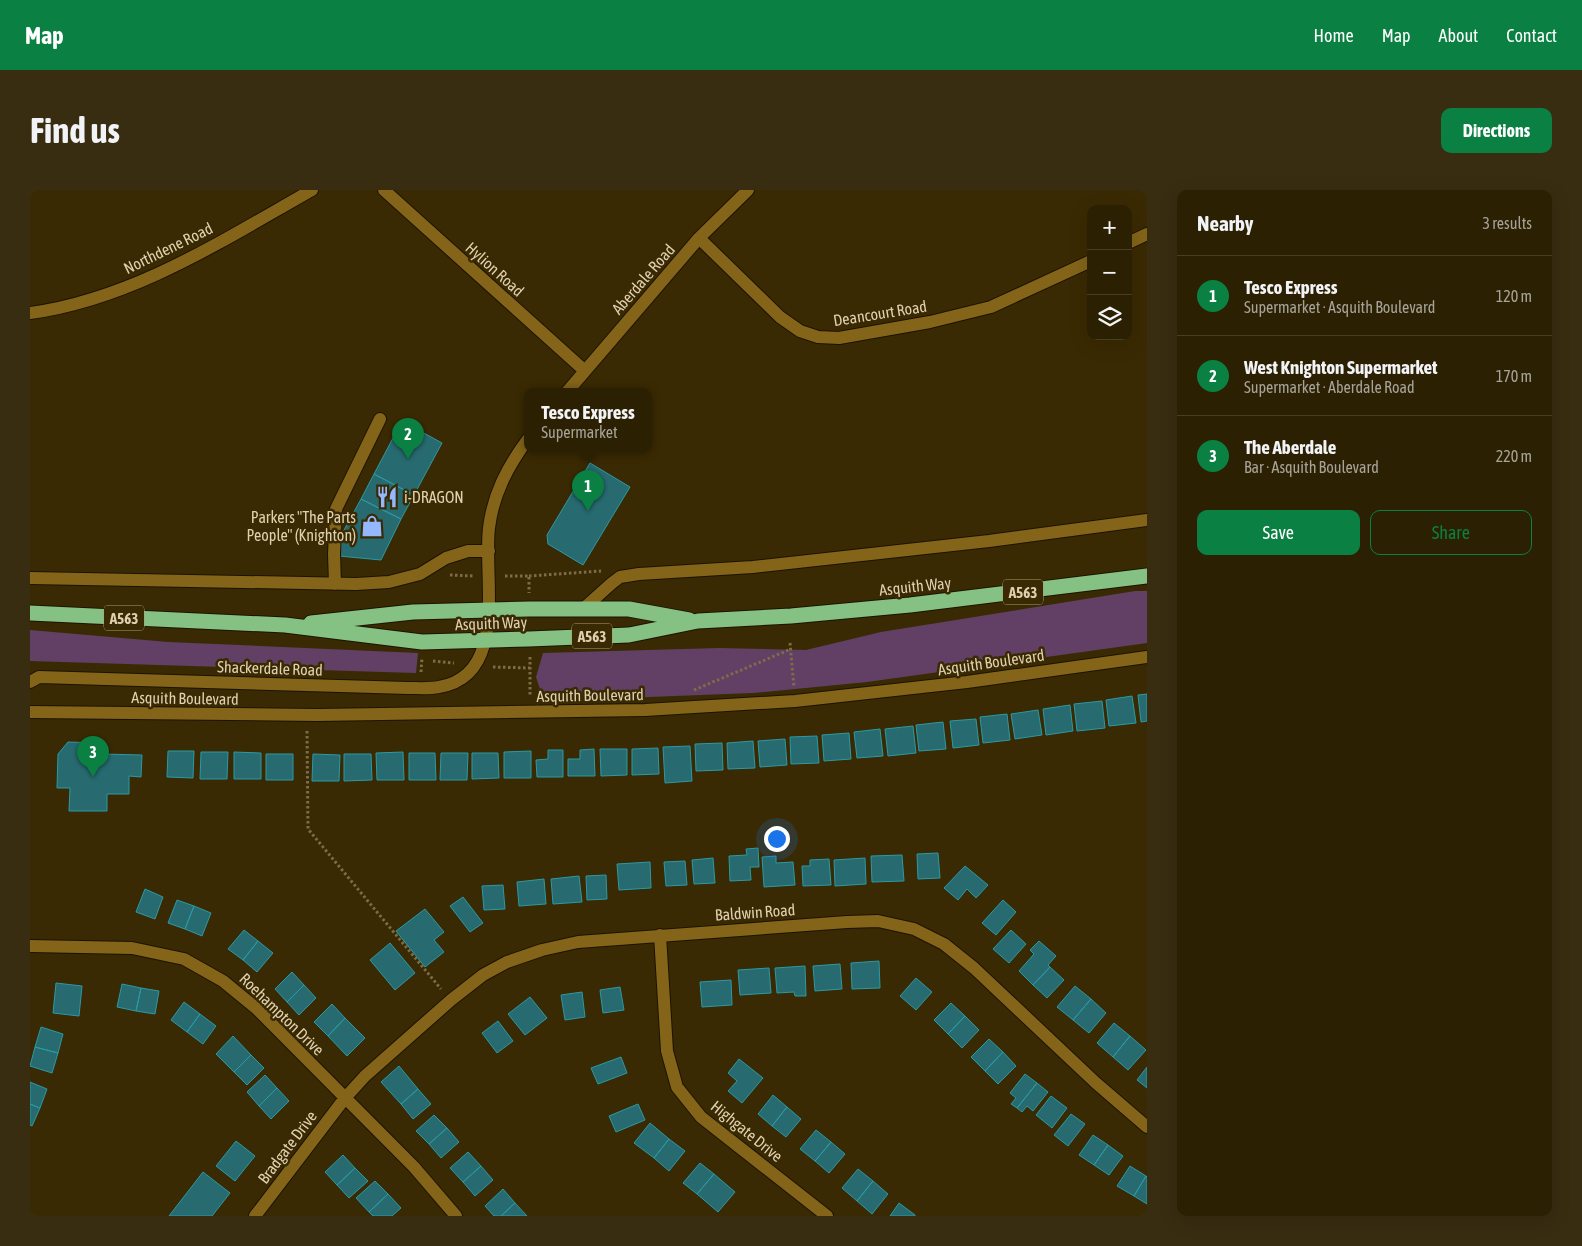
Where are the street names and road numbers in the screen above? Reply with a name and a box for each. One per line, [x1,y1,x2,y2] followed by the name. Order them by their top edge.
[121,219,215,277] street label: Northdene Road
[462,238,528,300] street label: Hylion Road
[608,240,678,318] street label: Aberdale Road
[832,297,928,329] street label: Deancourt Road
[878,573,952,600] street label: Asquith Way
[1003,580,1043,604] road number: A563
[104,606,144,630] road number: A563
[455,613,528,634] street label: Asquith Way
[572,624,612,648] road number: A563
[937,646,1045,679] street label: Asquith Boulevard
[217,657,323,679] street label: Shackerdale Road
[536,685,644,706] street label: Asquith Boulevard
[131,688,239,709] street label: Asquith Boulevard
[714,900,796,924] street label: Baldwin Road
[235,969,328,1059] street label: Roehampton Drive
[707,1097,786,1166] street label: Highgate Drive
[254,1107,321,1187] street label: Bradgate Drive

